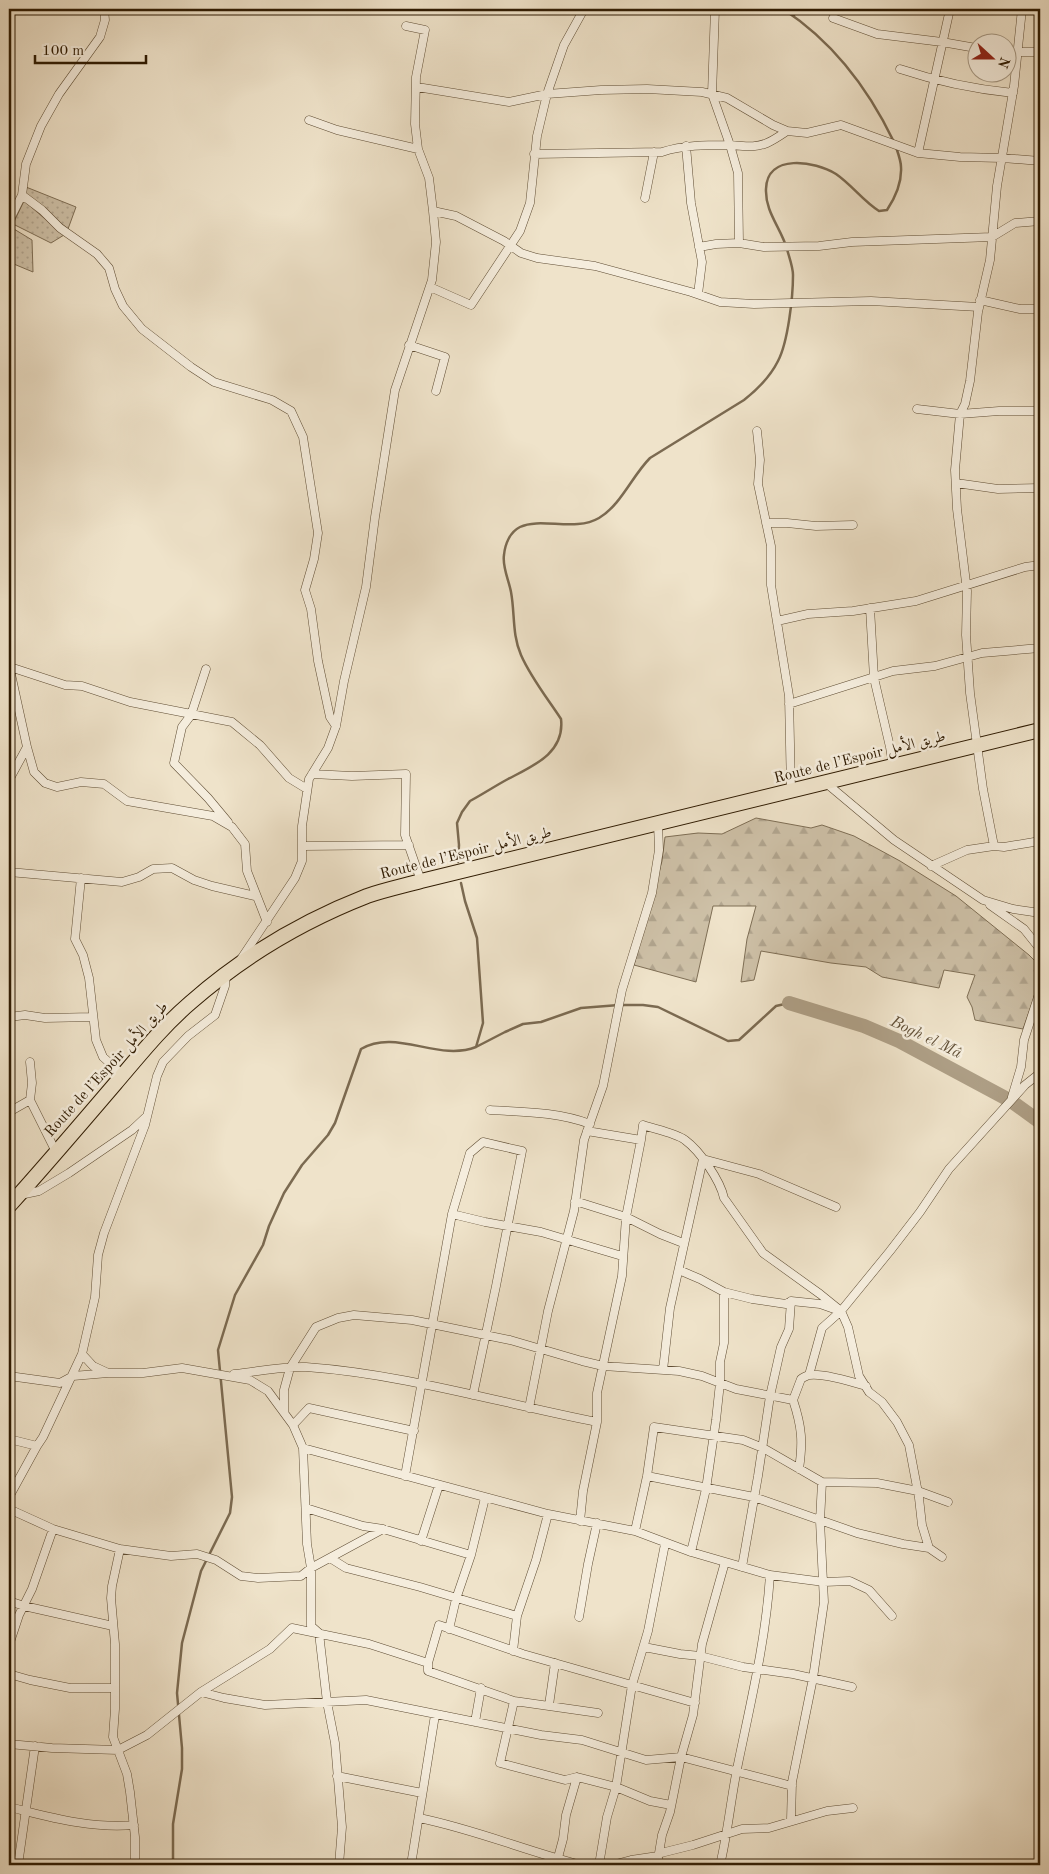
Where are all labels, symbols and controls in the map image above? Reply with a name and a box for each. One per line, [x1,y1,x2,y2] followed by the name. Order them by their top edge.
[35,32,146,64] scale bar
[966,32,1016,82] north arrow
[42,44,84,59] text: 100 m
[995,55,1012,70] text: N
[771,725,948,789] street label: Route de l’Espoir طريق الأمل
[377,821,554,885] street label: Route de l’Espoir طريق الأمل
[39,996,173,1142] street label: Route de l’Espoir طريق الأمل
[887,1013,965,1062] water label: Bogh el Mâ

